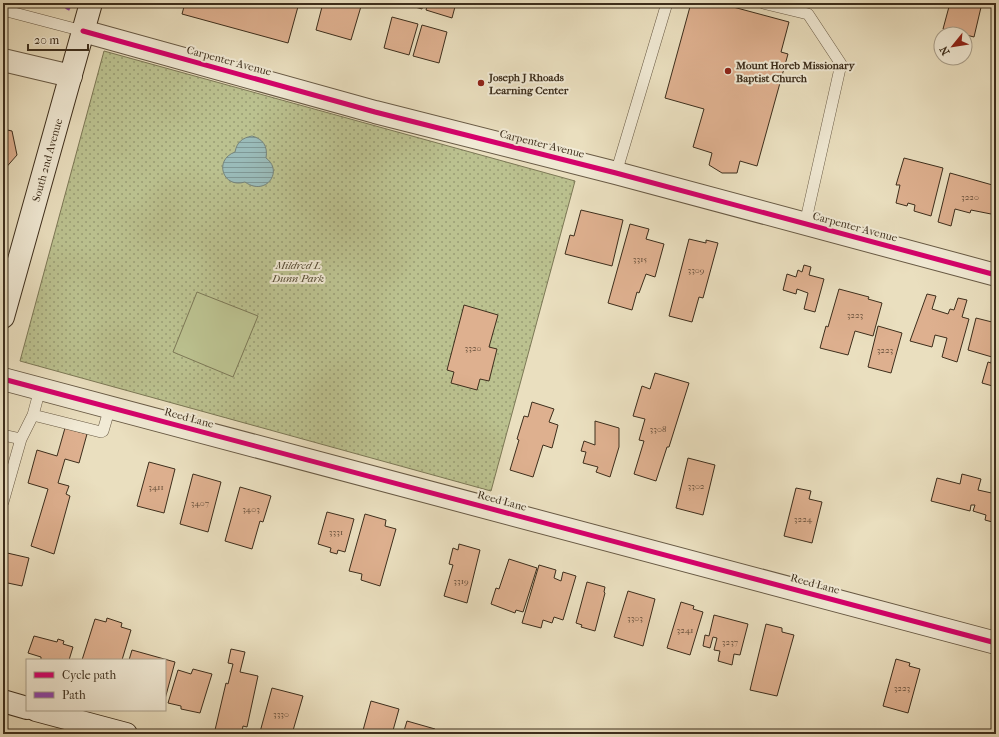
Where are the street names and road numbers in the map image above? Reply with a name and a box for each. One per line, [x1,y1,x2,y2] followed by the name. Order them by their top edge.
[185,43,273,79] street label: Carpenter Avenue
[29,116,65,203] street label: South 2nd Avenue
[498,127,586,161] street label: Carpenter Avenue
[811,209,899,245] street label: Carpenter Avenue
[163,405,216,431] street label: Reed Lane
[476,488,529,514] street label: Reed Lane
[789,571,842,597] street label: Reed Lane

